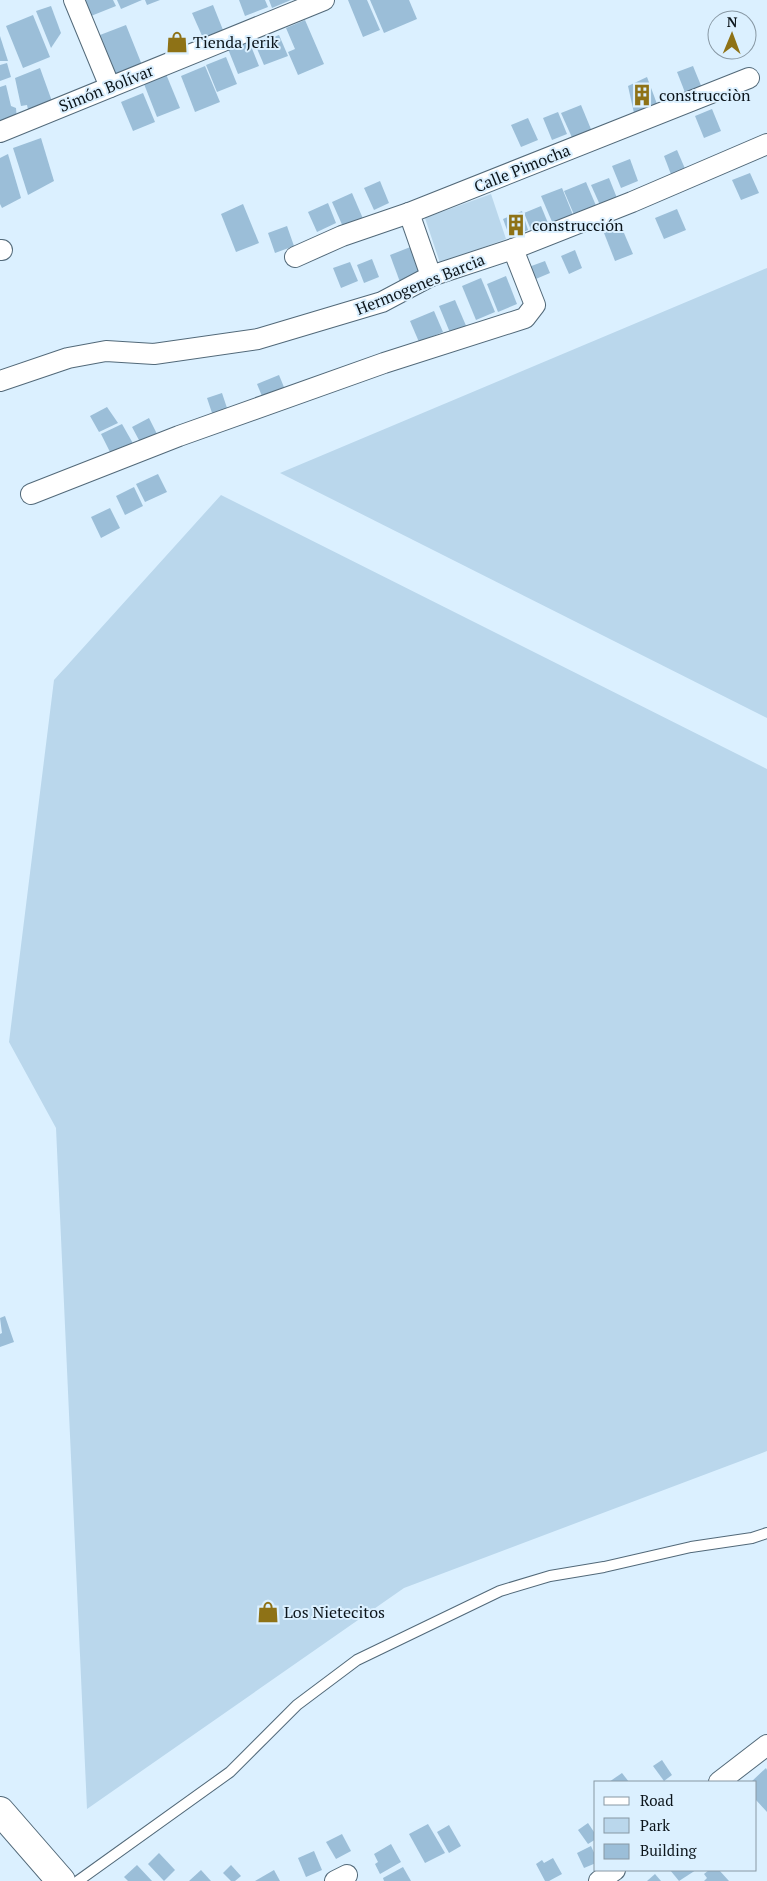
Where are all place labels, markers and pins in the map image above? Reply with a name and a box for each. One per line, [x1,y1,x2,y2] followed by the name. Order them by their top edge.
[164,29,190,55] shop icon: Tienda Jerik
[193,31,280,53] place label: Tienda Jerik
[629,82,655,108] building icon: construcciòn
[659,84,751,106] place label: construcciòn
[503,212,529,238] building icon: construcción
[532,214,624,236] place label: construcción
[255,1599,281,1625] shop icon: Los Nietecitos
[284,1601,385,1623] place label: Los Nietecitos

